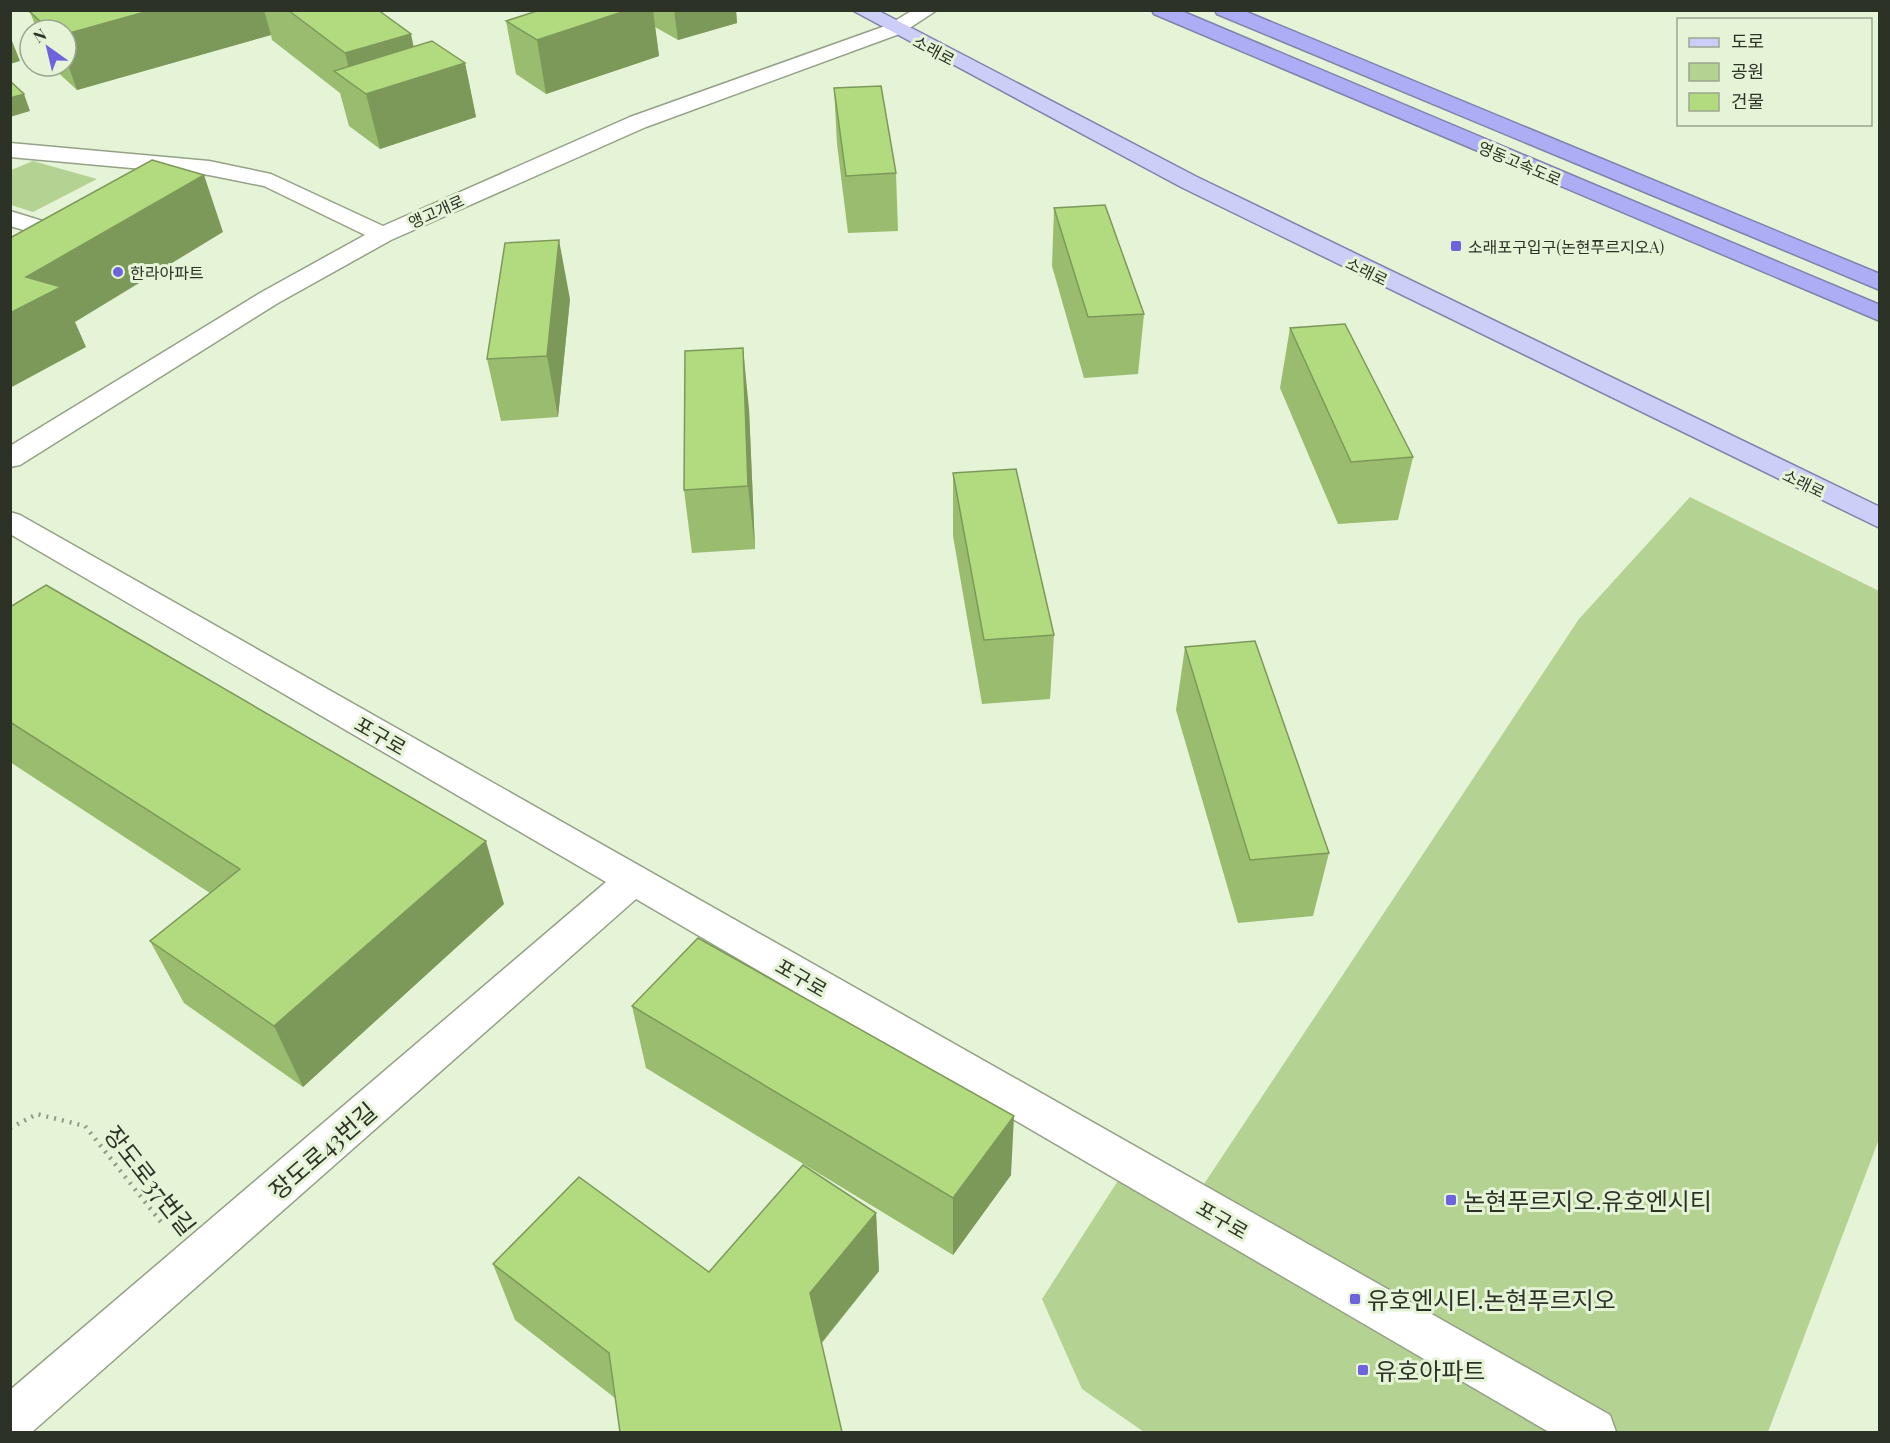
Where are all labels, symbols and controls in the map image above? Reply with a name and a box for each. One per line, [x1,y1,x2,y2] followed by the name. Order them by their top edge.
[18,18,78,78] north arrow
[1677,18,1872,126] legend
[29,23,50,47] text: N
[1731,29,1764,53] text: 도로
[910,30,959,70] street label: 소래로
[1731,59,1764,83] text: 공원
[1731,89,1764,113] text: 건물
[1475,136,1565,190] street label: 영동고속도로
[405,189,467,233] street label: 앵고개로
[1468,236,1664,257] place label: 소래포구입구(논현푸르지오A)
[1449,239,1463,253] marker: 소래포구입구(논현푸르지오A)
[1343,252,1392,290] street label: 소래로
[130,262,204,283] place label: 한라아파트
[111,265,125,279] marker: 한라아파트
[1780,464,1829,502] street label: 소래로
[350,710,412,760] street label: 포구로
[771,952,833,1002] street label: 포구로
[261,1094,383,1206] street label: 장도로43번길
[98,1119,204,1241] street label: 장도로37번길
[1463,1184,1712,1216] place label: 논현푸르지오.유호엔시티
[1444,1193,1458,1207] marker: 논현푸르지오.유호엔시티
[1192,1194,1254,1244] street label: 포구로
[1367,1283,1616,1315] place label: 유호엔시티.논현푸르지오
[1348,1292,1362,1306] marker: 유호엔시티.논현푸르지오
[1375,1354,1485,1386] place label: 유호아파트
[1356,1363,1370,1377] marker: 유호아파트

